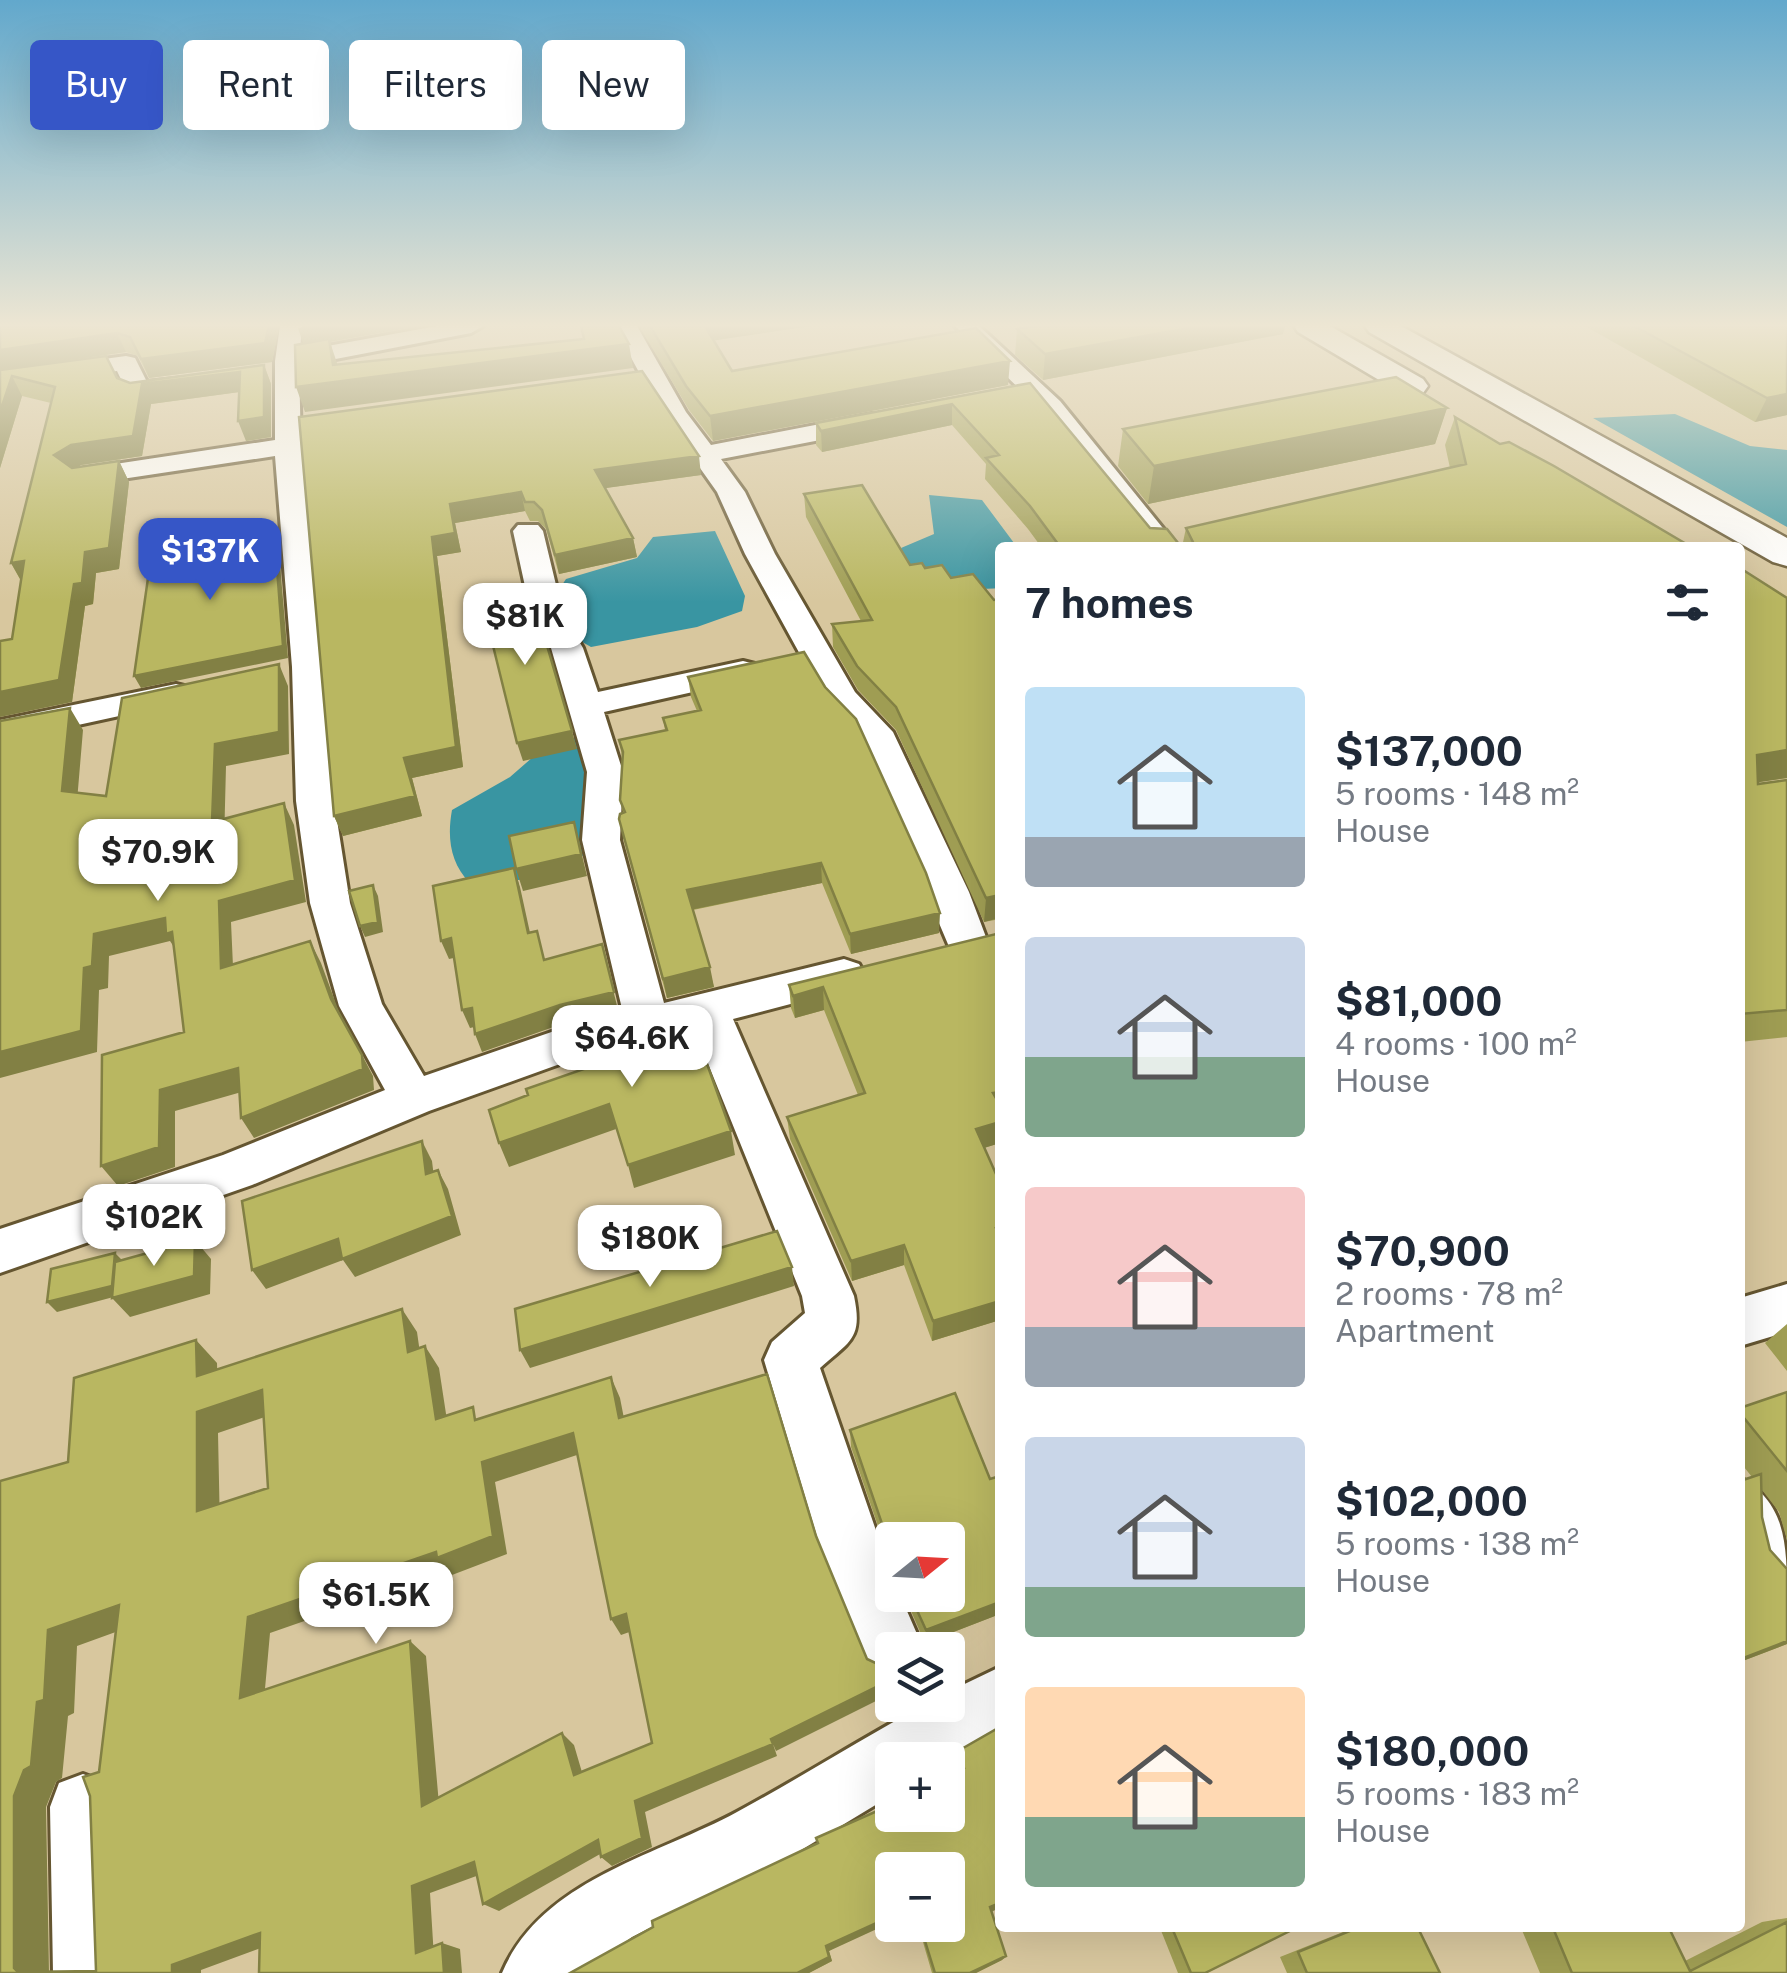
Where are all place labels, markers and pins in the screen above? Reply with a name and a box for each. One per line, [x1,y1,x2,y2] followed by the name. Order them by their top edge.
[140,518,280,603] pin: $137K
[466,583,584,668] pin: $81K
[77,819,239,904] pin: $70.9K
[551,1005,713,1090] pin: $64.6K
[84,1184,224,1269] pin: $102K
[580,1205,720,1290] pin: $180K
[295,1562,457,1647] pin: $61.5K

